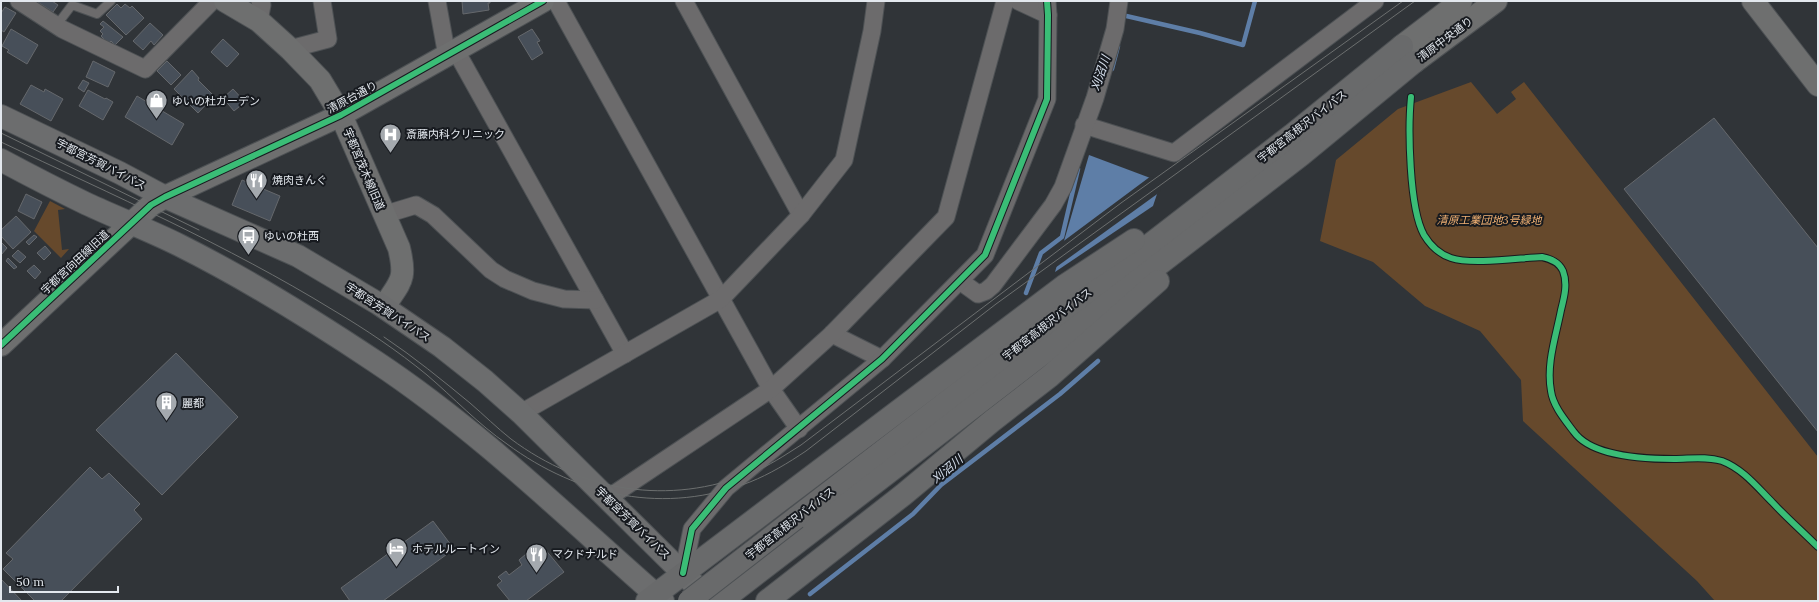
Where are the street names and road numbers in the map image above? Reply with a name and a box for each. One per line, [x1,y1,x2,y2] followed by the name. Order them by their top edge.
[1414,14,1476,64] street label: 清原中央通り
[324,78,380,116] street label: 清原台通り
[1254,87,1350,165] street label: 宇都宮高根沢バイパス
[340,126,388,212] street label: 宇都宮茂木線旧道
[54,135,148,193] street label: 宇都宮芳賀バイパス
[38,227,112,297] street label: 宇都宮向田線旧道
[343,279,433,345] street label: 宇都宮芳賀バイパス
[999,285,1095,363] street label: 宇都宮高根沢バイパス
[593,484,673,562] street label: 宇都宮芳賀バイパス
[742,484,838,562] street label: 宇都宮高根沢バイパス

